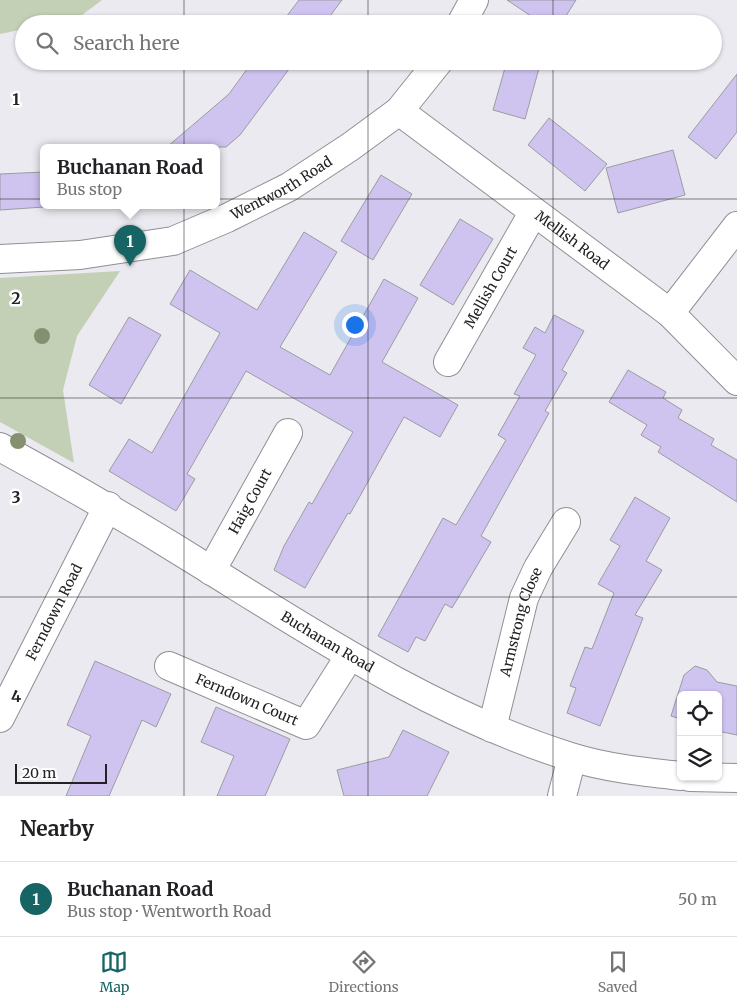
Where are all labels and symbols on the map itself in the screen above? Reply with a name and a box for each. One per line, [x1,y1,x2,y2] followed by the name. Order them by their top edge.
[12,89,20,109] text: 1
[227,152,336,224] street label: Wentworth Road
[532,207,613,274] street label: Mellish Road
[114,225,146,266] pin: 1
[460,243,521,331] street label: Mellish Court
[11,288,21,308] text: 2
[342,312,368,338] your location
[224,465,276,537] street label: Haig Court
[11,487,21,507] text: 3
[22,560,86,663] street label: Ferndown Road
[496,564,546,679] street label: Armstrong Close
[278,607,378,676] street label: Buchanan Road
[193,670,302,730] street label: Ferndown Court
[11,686,21,706] text: 4
[15,761,108,784] scale bar

